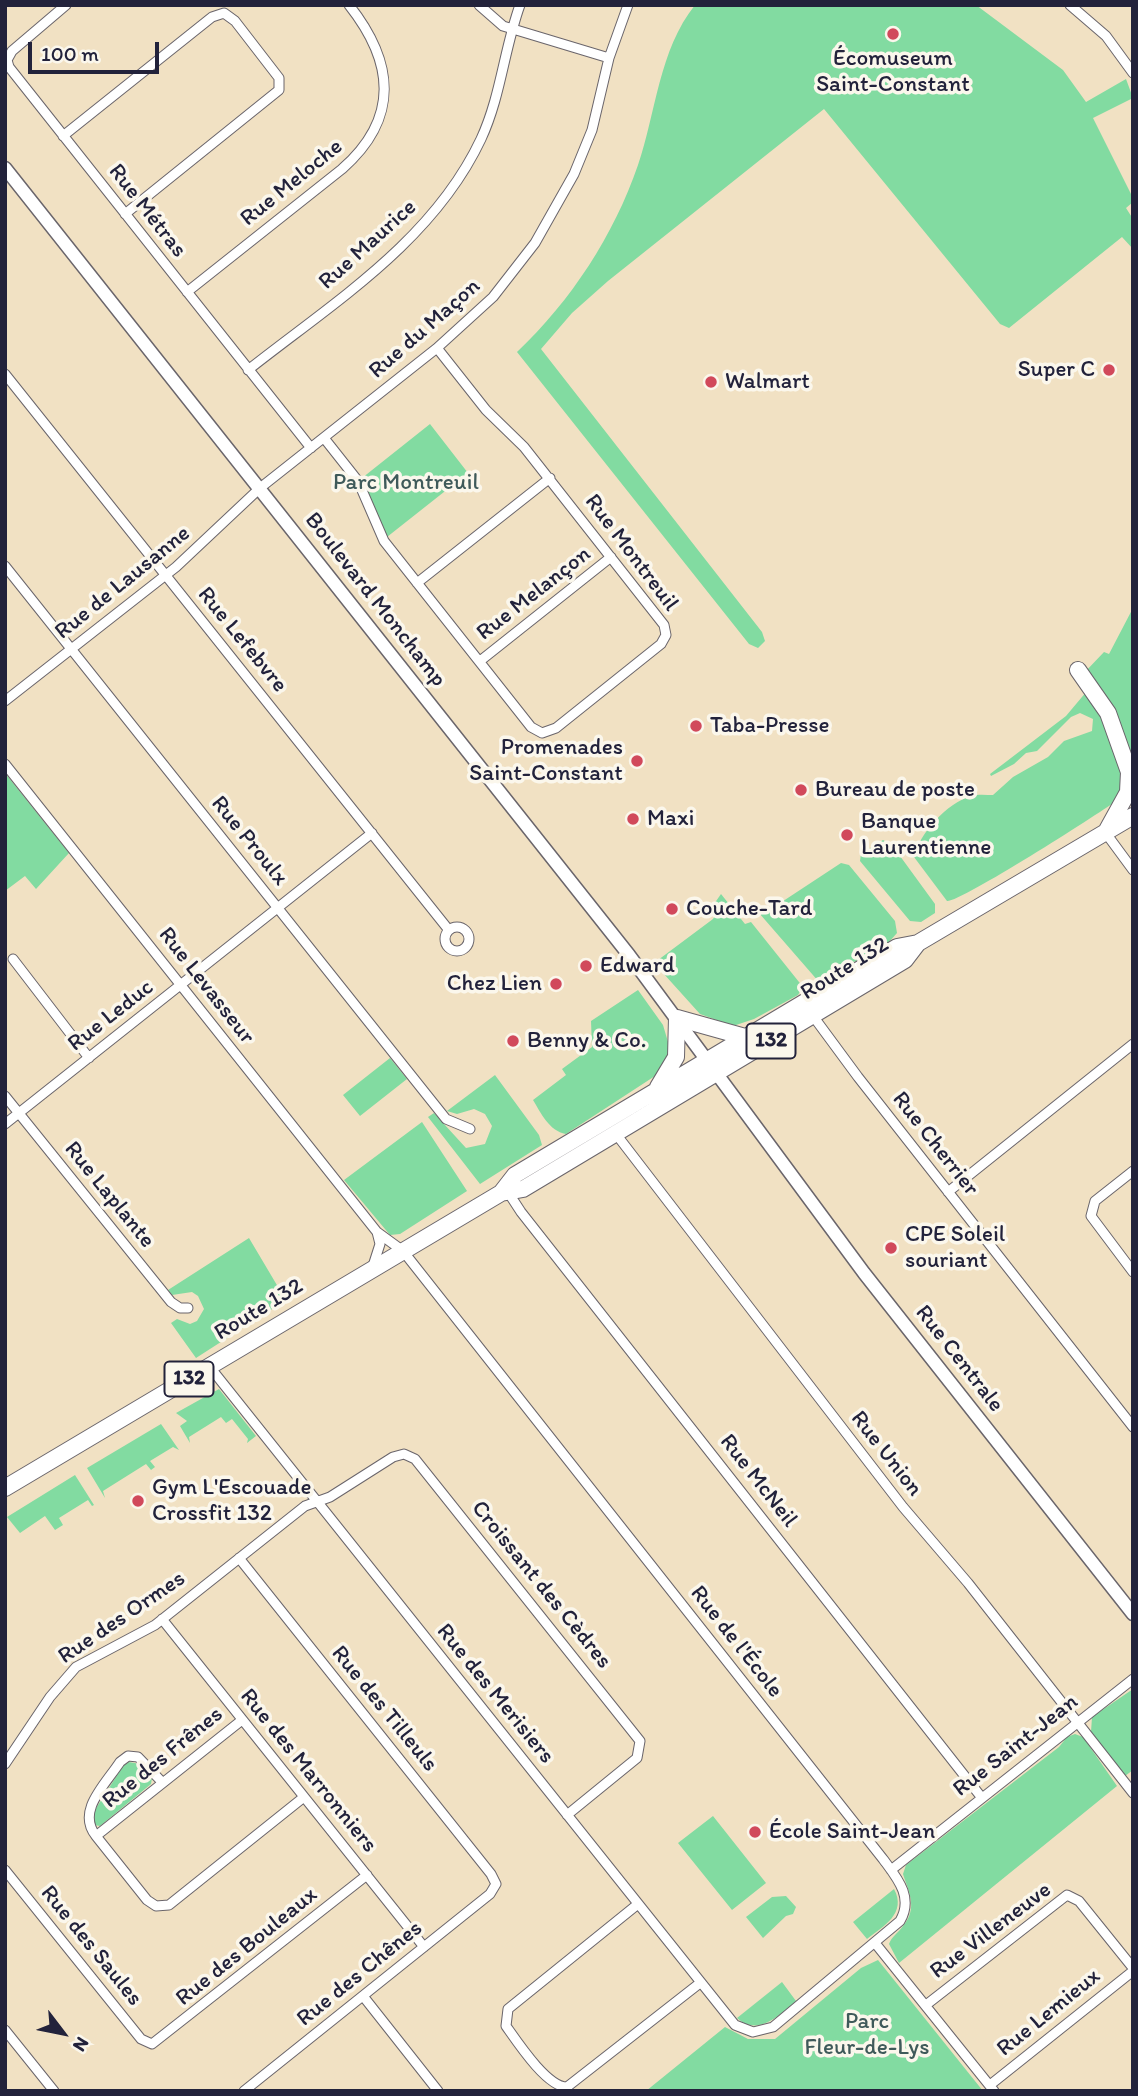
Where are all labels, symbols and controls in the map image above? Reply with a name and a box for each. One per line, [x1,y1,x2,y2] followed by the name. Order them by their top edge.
[885,26,901,42] marker: Écomuseum Saint-Constant
[32,28,163,72] scale bar
[41,41,99,66] text: 100 m
[816,45,970,99] place label: Écomuseum Saint-Constant
[235,133,349,233] street label: Rue Meloche
[102,159,192,263] street label: Rue Métras
[314,194,422,296] street label: Rue Maurice
[364,273,486,385] street label: Rue du Maçon
[1018,356,1095,384] place label: Super C
[1101,362,1117,378] marker: Super C
[725,368,810,396] place label: Walmart
[703,374,719,390] marker: Walmart
[333,469,479,497] park label: Parc Montreuil
[578,489,684,617] street label: Rue Montreuil
[298,507,452,693] street label: Boulevard Monchamp
[50,520,196,646] street label: Rue de Lausanne
[471,541,597,647] street label: Rue Melançon
[191,582,293,698] street label: Rue Lefebvre
[710,712,830,740] place label: Taba-Presse
[688,718,704,734] marker: Taba-Presse
[469,734,623,788] place label: Promenades Saint-Constant
[629,753,645,769] marker: Promenades Saint-Constant
[815,776,975,804] place label: Bureau de poste
[793,782,809,798] marker: Bureau de poste
[205,791,293,891] street label: Rue Proulx
[647,805,694,833] place label: Maxi
[861,808,991,862] place label: Banque Laurentienne
[625,811,641,827] marker: Maxi
[839,827,855,843] marker: Banque Laurentienne
[686,895,812,923] place label: Couche-Tard
[664,901,680,917] marker: Couche-Tard
[152,922,260,1050] street label: Rue Levasseur
[796,931,894,1007] street label: Route 132
[600,952,675,980] place label: Edward
[578,958,594,974] marker: Edward
[447,970,542,998] place label: Chez Lien
[63,974,159,1058] street label: Rue Leduc
[548,976,564,992] marker: Chez Lien
[746,1024,796,1058] road number: 132
[527,1027,646,1055] place label: Benny & Co.
[505,1033,521,1049] marker: Benny & Co.
[886,1086,984,1202] street label: Rue Cherrier
[58,1136,160,1254] street label: Rue Laplante
[905,1221,1005,1275] place label: CPE Soleil souriant
[883,1240,899,1256] marker: CPE Soleil souriant
[210,1273,308,1347] street label: Route 132
[909,1300,1009,1418] street label: Rue Centrale
[164,1362,214,1396] road number: 132
[844,1406,928,1502] street label: Rue Union
[713,1429,803,1533] street label: Rue McNeil
[152,1474,311,1528] place label: Gym L'Escouade Crossfit 132
[130,1493,146,1509] marker: Gym L'Escouade Crossfit 132
[465,1495,617,1675] street label: Croissant des Cèdres
[53,1565,191,1671] street label: Rue des Ormes
[684,1580,788,1704] street label: Rue de l'École
[430,1618,560,1770] street label: Rue des Merisiers
[325,1640,443,1778] street label: Rue des Tilleuls
[233,1683,383,1859] street label: Rue des Marronniers
[948,1689,1084,1803] street label: Rue Saint-Jean
[97,1701,229,1815] street label: Rue des Frênes
[769,1818,935,1846] place label: École Saint-Jean
[747,1824,763,1840] marker: École Saint-Jean
[925,1877,1057,1985] street label: Rue Villeneuve
[34,1880,148,2012] street label: Rue des Saules
[171,1882,323,2012] street label: Rue des Bouleaux
[292,1915,428,2033] street label: Rue des Chênes
[992,1963,1106,2063] street label: Rue Lemieux
[28,1998,98,2068] north arrow
[805,2008,929,2062] park label: Parc Fleur-de-Lys
[68,2033,94,2056] text: N

